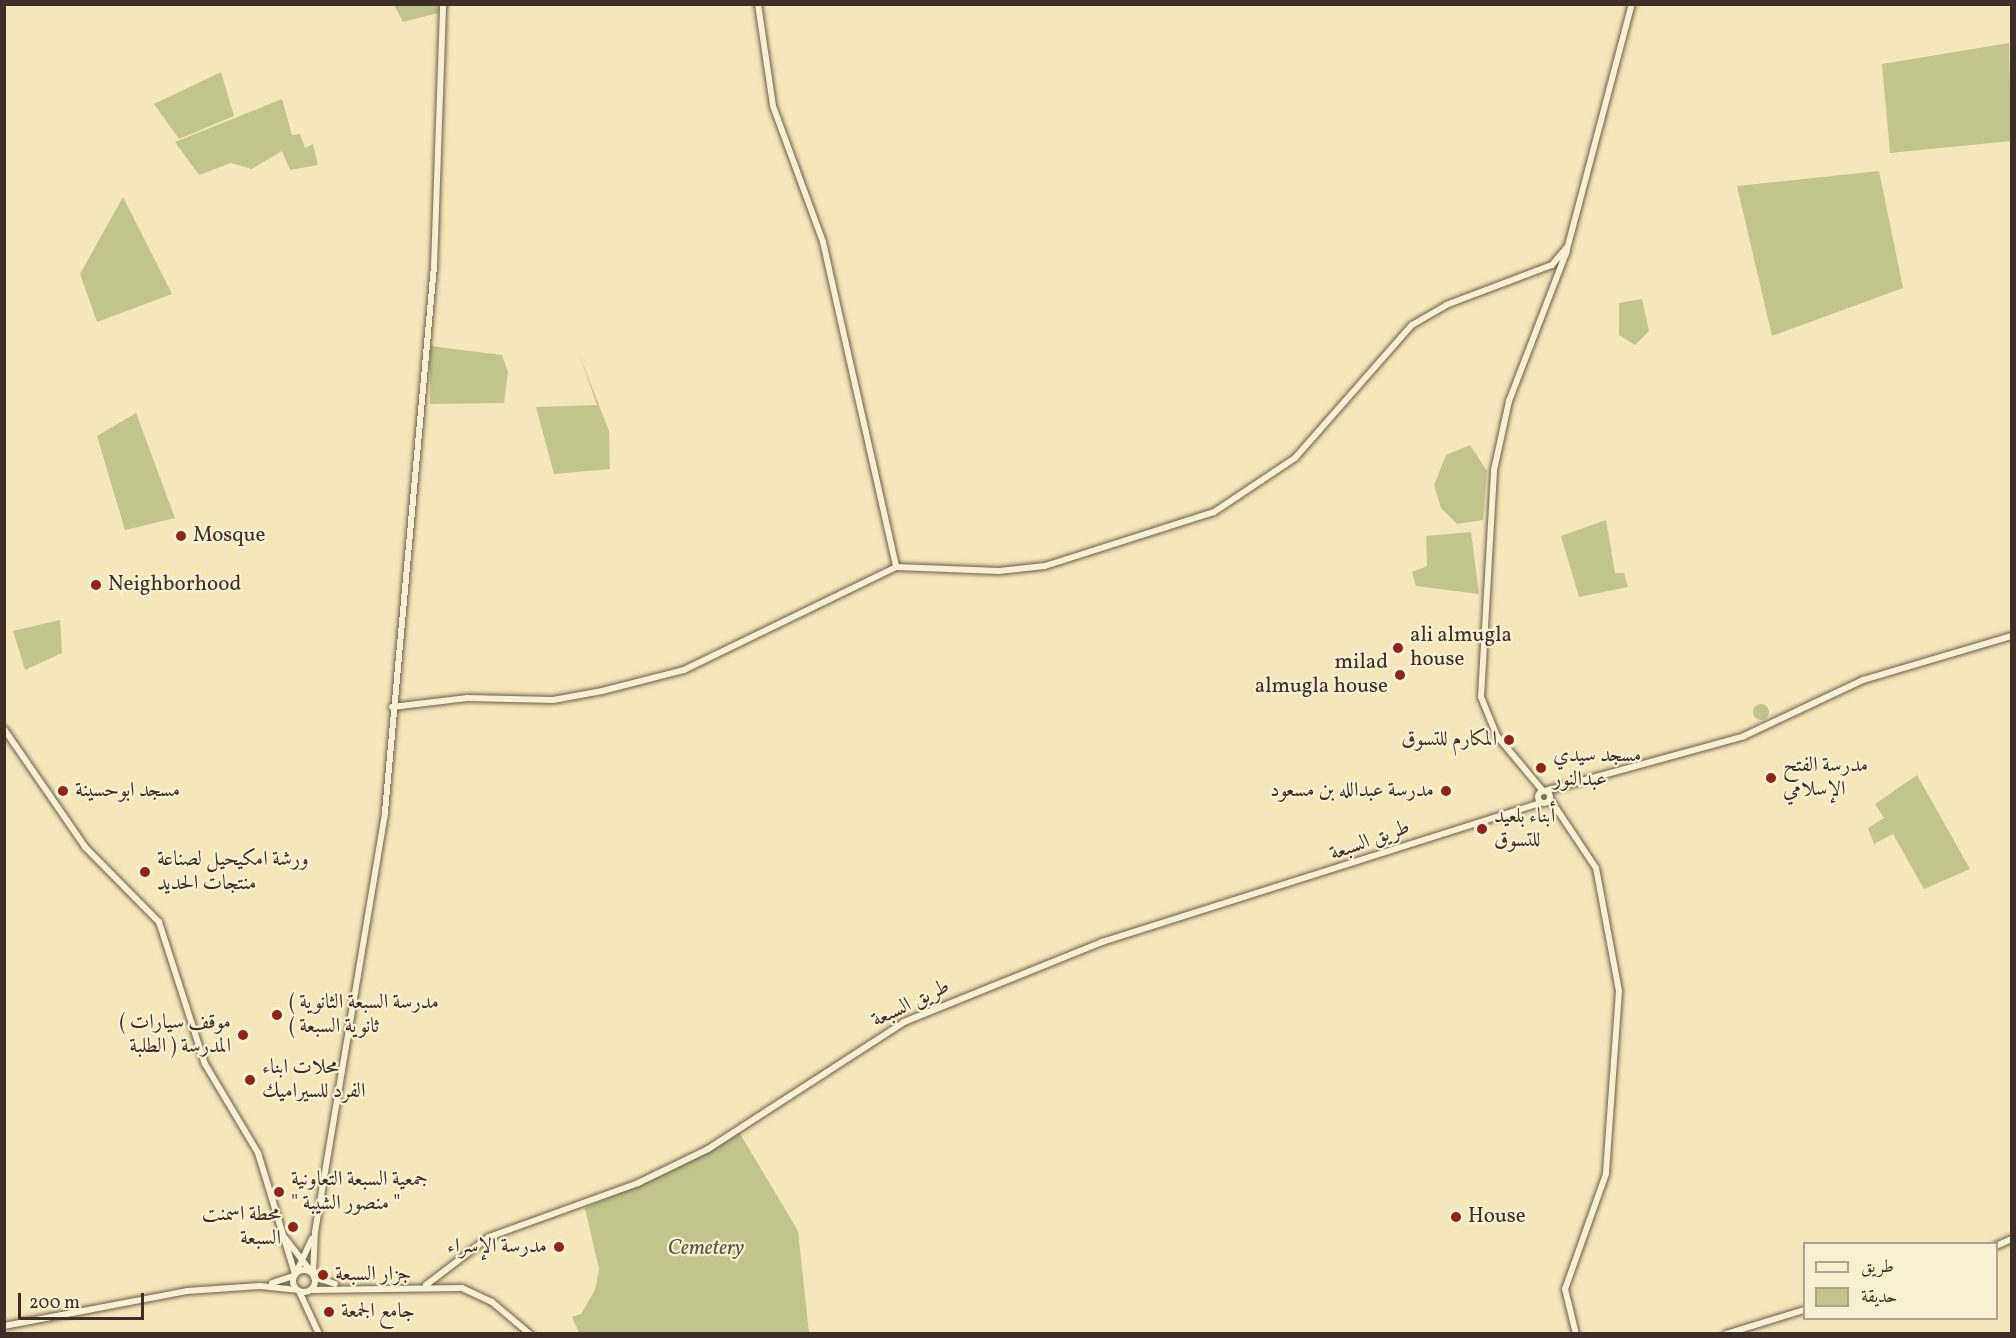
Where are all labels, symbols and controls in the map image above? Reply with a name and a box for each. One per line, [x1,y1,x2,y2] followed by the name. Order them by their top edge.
[193,523,266,549] place label: Mosque
[174,529,188,543] marker: Mosque
[108,572,241,598] place label: Neighborhood
[89,578,103,592] marker: Neighborhood
[1410,623,1512,673] place label: ali almugla house
[1391,641,1405,655] marker: ali almugla house
[1255,650,1388,700] place label: milad almugla house
[1393,668,1407,682] marker: milad almugla house
[1401,727,1497,753] place label: المكارم للتسوق
[1502,733,1516,747] marker: المكارم للتسوق
[1553,743,1641,793] place label: مسجد سيدي عبدالنور
[1783,753,1868,803] place label: مدرسة الفتح الإسلامي
[1534,761,1548,775] marker: مسجد سيدي عبدالنور
[1764,771,1778,785] marker: مدرسة الفتح الإسلامي
[75,778,180,804] place label: مسجد ابوحسينة
[1270,778,1434,804] place label: مدرسة عبدالله بن مسعود
[56,784,70,798] marker: مسجد ابوحسينة
[1439,784,1453,798] marker: مدرسة عبدالله بن مسعود
[1494,804,1555,854] place label: أبناء بلعيد للتسوق
[1326,815,1414,867] street label: طريق السبعة
[1475,822,1489,836] marker: أبناء بلعيد للتسوق
[157,847,309,897] place label: ورشة امكيحيل لصناعة منتجات الحديد
[138,865,152,879] marker: ورشة امكيحيل لصناعة منتجات الحديد
[868,974,954,1034] street label: طريق السبعة
[289,990,439,1040] place label: ( مدرسة السبعة الثانوية ( ثانوية السبعة
[270,1008,284,1022] marker: ( مدرسة السبعة الثانوية ( ثانوية السبعة
[120,1010,231,1060] place label: ( موقف سيارات المدرسة ( الطلبة
[236,1028,250,1042] marker: ( موقف سيارات المدرسة ( الطلبة
[262,1055,366,1105] place label: محلات ابناء الفرد للسيراميك
[243,1073,257,1087] marker: محلات ابناء الفرد للسيراميك
[291,1167,428,1217] place label: جمعية السبعة التعاونية " منصور الشيبة "
[272,1185,286,1199] marker: جمعية السبعة التعاونية " منصور الشيبة "
[202,1202,281,1252] place label: محطة اسمنت السبعة
[1468,1204,1526,1230] place label: House
[1449,1210,1463,1224] marker: House
[286,1220,300,1234] marker: محطة اسمنت السبعة
[447,1234,547,1260] place label: مدرسة الإسراء
[668,1236,744,1262] park label: Cemetery
[552,1240,566,1254] marker: مدرسة الإسراء
[1803,1242,1998,1320] legend
[1861,1255,1894,1280] text: طريق
[335,1262,412,1288] place label: جزار السبعة
[316,1268,330,1282] marker: جزار السبعة
[21,1281,147,1319] scale bar
[1861,1285,1897,1310] text: حديقة
[29,1291,80,1316] text: 200 m
[341,1299,415,1325] place label: جامع الجمعة
[322,1305,336,1319] marker: جامع الجمعة

